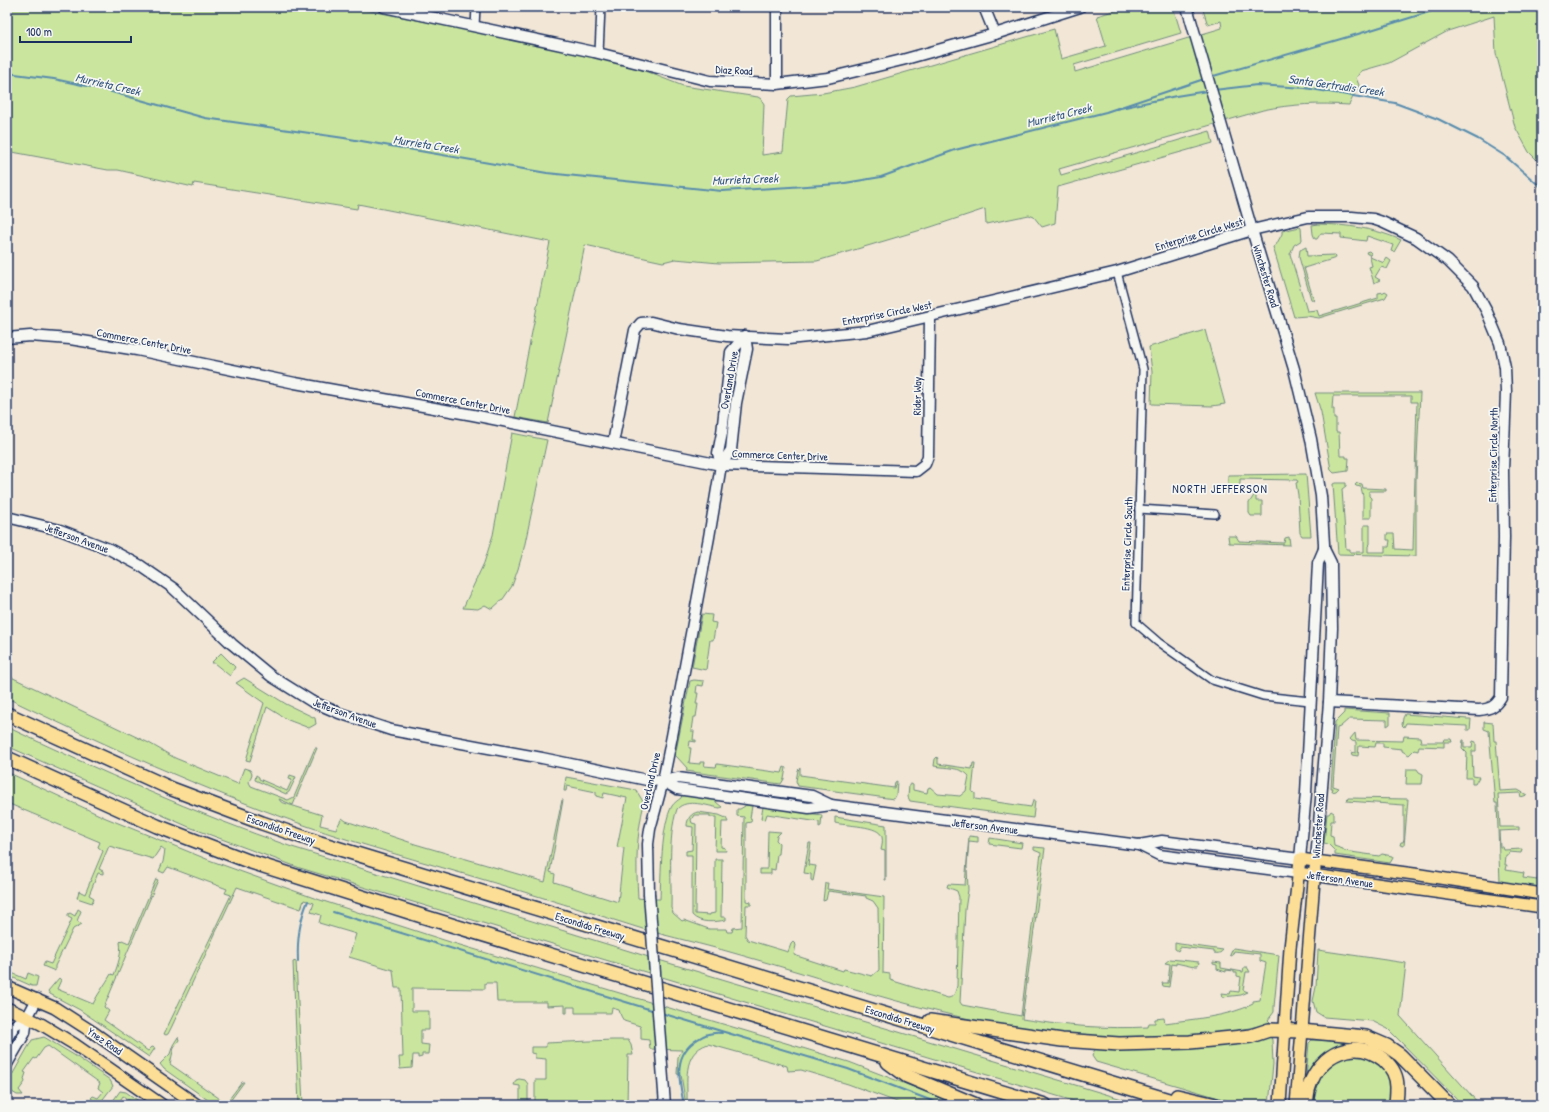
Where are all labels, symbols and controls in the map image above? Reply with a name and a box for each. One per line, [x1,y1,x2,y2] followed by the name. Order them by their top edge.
[20,18,131,44] scale bar
[26,23,52,40] text: 100 m
[715,62,754,78] street label: Diaz Road
[74,68,143,100] water label: Murrieta Creek
[1287,70,1386,100] water label: Santa Gertrudis Creek
[1025,99,1094,131] water label: Murrieta Creek
[392,130,461,158] water label: Murrieta Creek
[712,169,779,189] water label: Murrieta Creek
[1154,214,1245,254] street label: Enterprise Circle West
[1250,243,1282,310] street label: Winchester Road
[841,297,933,329] street label: Enterprise Circle West
[95,325,193,357] street label: Commerce Center Drive
[717,349,741,410] street label: Overland Drive
[910,376,924,415] street label: Rider Way
[414,385,512,417] street label: Commerce Center Drive
[1485,407,1501,502] street label: Enterprise Circle North
[732,446,829,464] street label: Commerce Center Drive
[1172,480,1268,497] district label: NORTH JEFFERSON
[1118,496,1136,591] street label: Enterprise Circle South
[43,520,111,556] street label: Jefferson Avenue
[311,695,379,731] street label: Jefferson Avenue
[637,750,664,811] street label: Overland Drive
[1309,793,1327,859] street label: Winchester Road
[245,811,318,847] street label: Escondido Freeway
[951,815,1020,837] street label: Jefferson Avenue
[1306,867,1375,891] street label: Jefferson Avenue
[554,909,627,943] street label: Escondido Freeway
[864,1002,937,1036] street label: Escondido Freeway
[85,1024,126,1058] street label: Ynez Road

